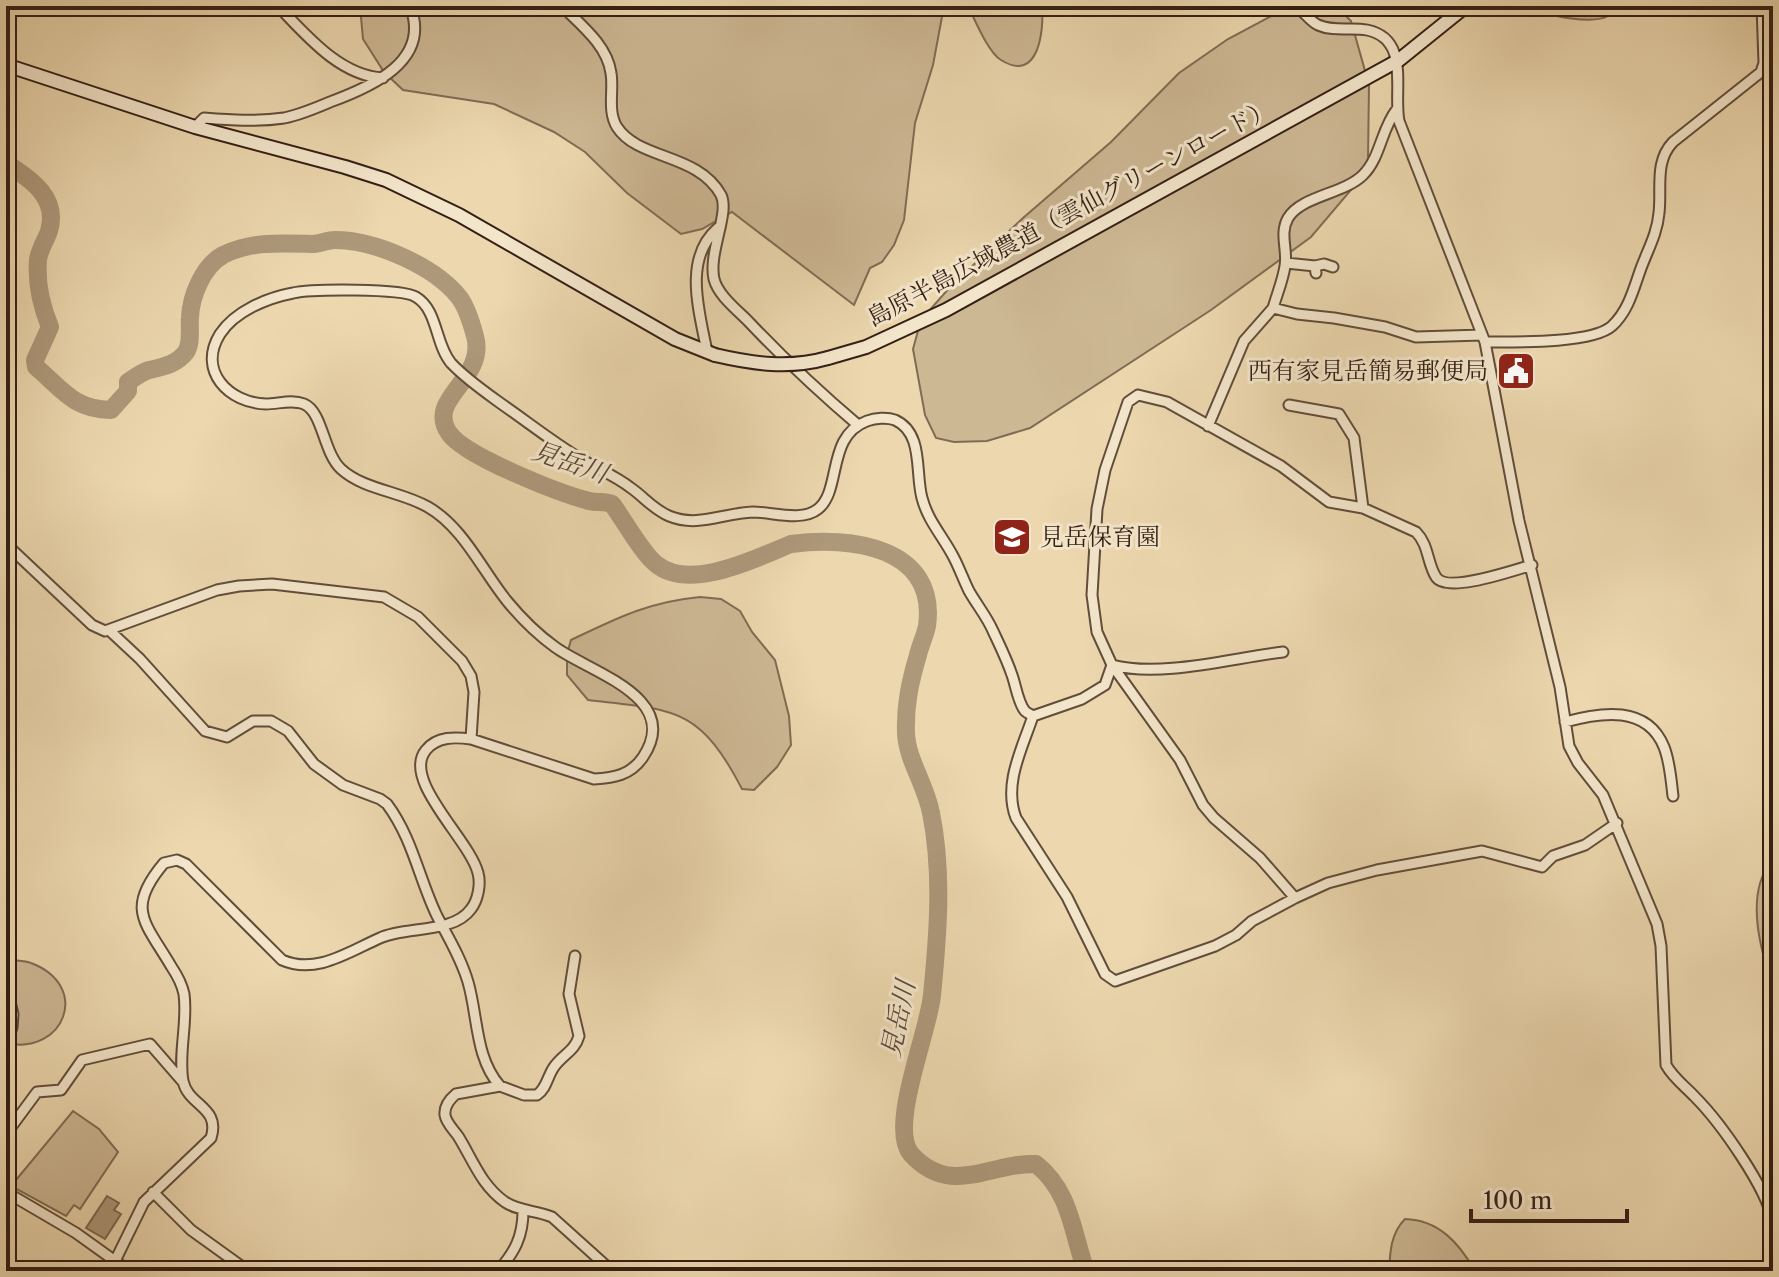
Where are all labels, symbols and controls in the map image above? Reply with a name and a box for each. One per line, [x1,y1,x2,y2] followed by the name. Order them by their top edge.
[862,93,1278,332] street label: 島原半島広域農道（雲仙グリーンロード）
[1495,350,1537,392] public building icon: 西有家見岳簡易郵便局
[1248,356,1488,385] place label: 西有家見岳簡易郵便局
[528,434,615,491] water label: 見岳川
[991,516,1033,558] school or university icon: 見岳保育園
[1040,522,1160,551] place label: 見岳保育園
[874,975,922,1060] water label: 見岳川
[1471,1173,1627,1223] scale bar
[1483,1186,1552,1215] text: 100 m

